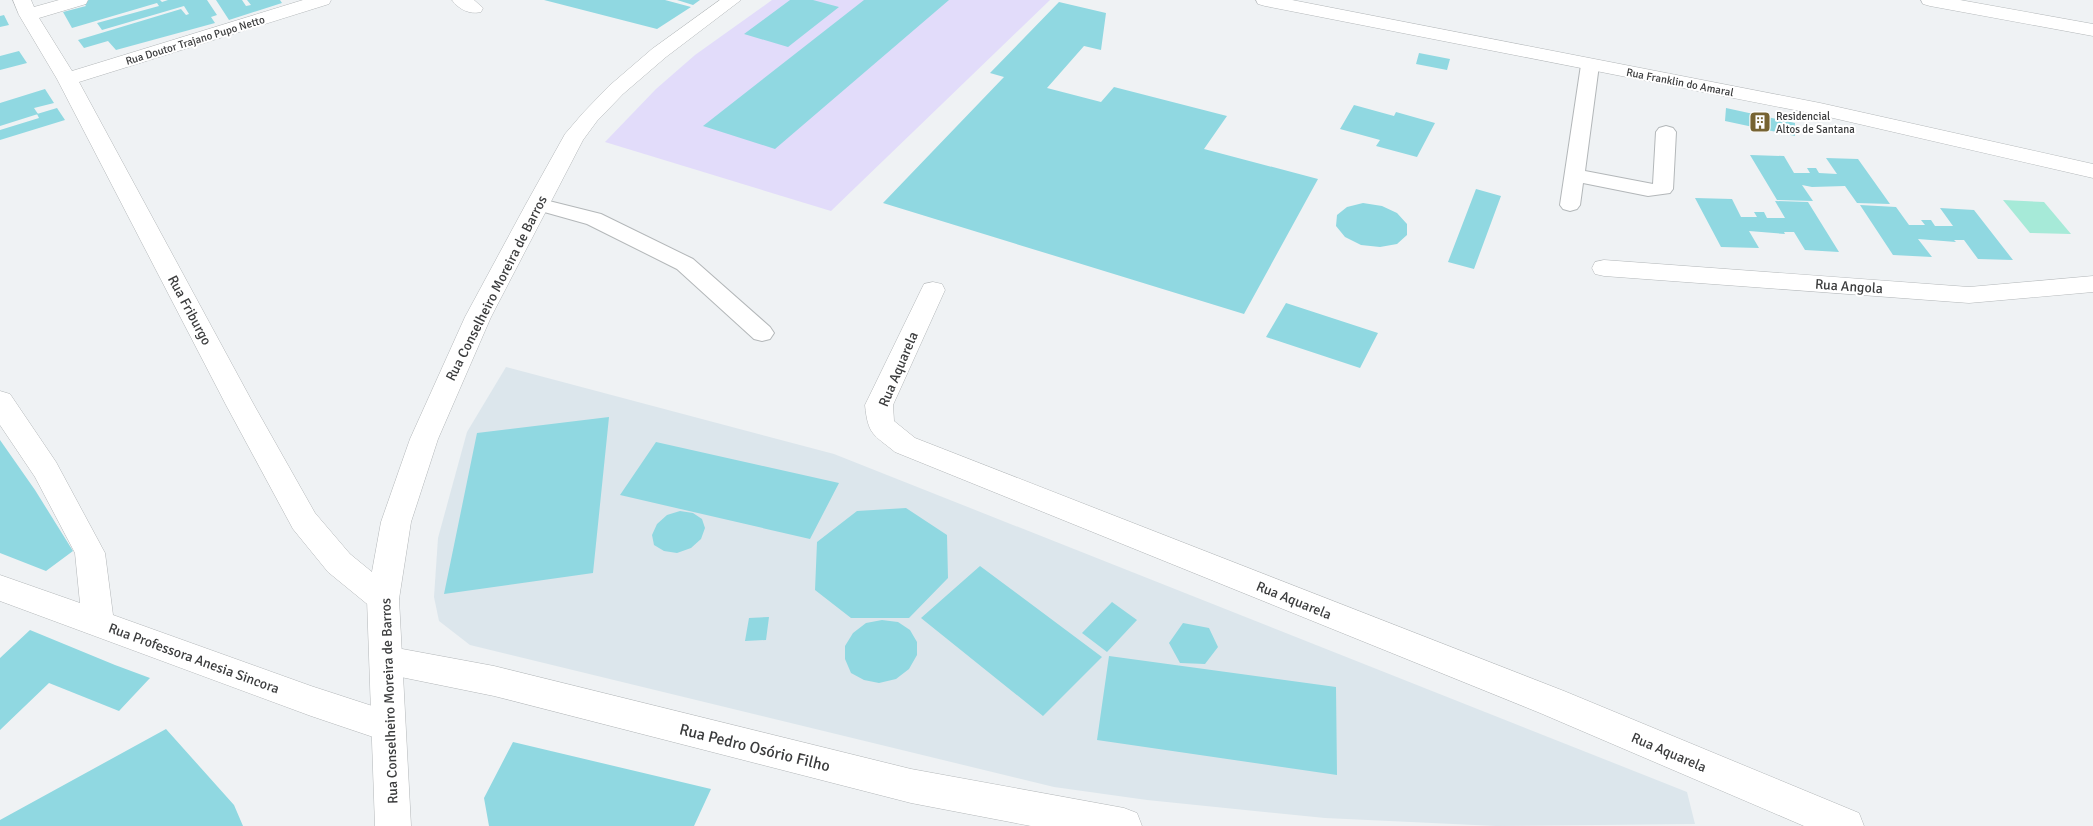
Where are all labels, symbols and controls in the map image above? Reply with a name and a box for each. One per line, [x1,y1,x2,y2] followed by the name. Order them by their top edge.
[124,13,267,68] street label: Rua Doutor Trajano Pupo Netto
[1625,66,1735,99] street label: Rua Franklin do Amaral
[1748,110,1772,134] building icon: Residencial Altos de Santana
[1776,110,1855,136] place label: Residencial Altos de Santana
[442,193,551,384] street label: Rua Conselheiro Moreira de Barros
[164,272,215,348] street label: Rua Friburgo
[1814,276,1883,297] street label: Rua Angola
[875,329,922,409] street label: Rua Aquarela
[1254,578,1334,623] street label: Rua Aquarela
[377,598,402,804] street label: Rua Conselheiro Moreira de Barros
[106,620,282,697] street label: Rua Professora Anesia Sincora
[677,720,832,776] street label: Rua Pedro Osório Filho
[1629,729,1709,776] street label: Rua Aquarela

